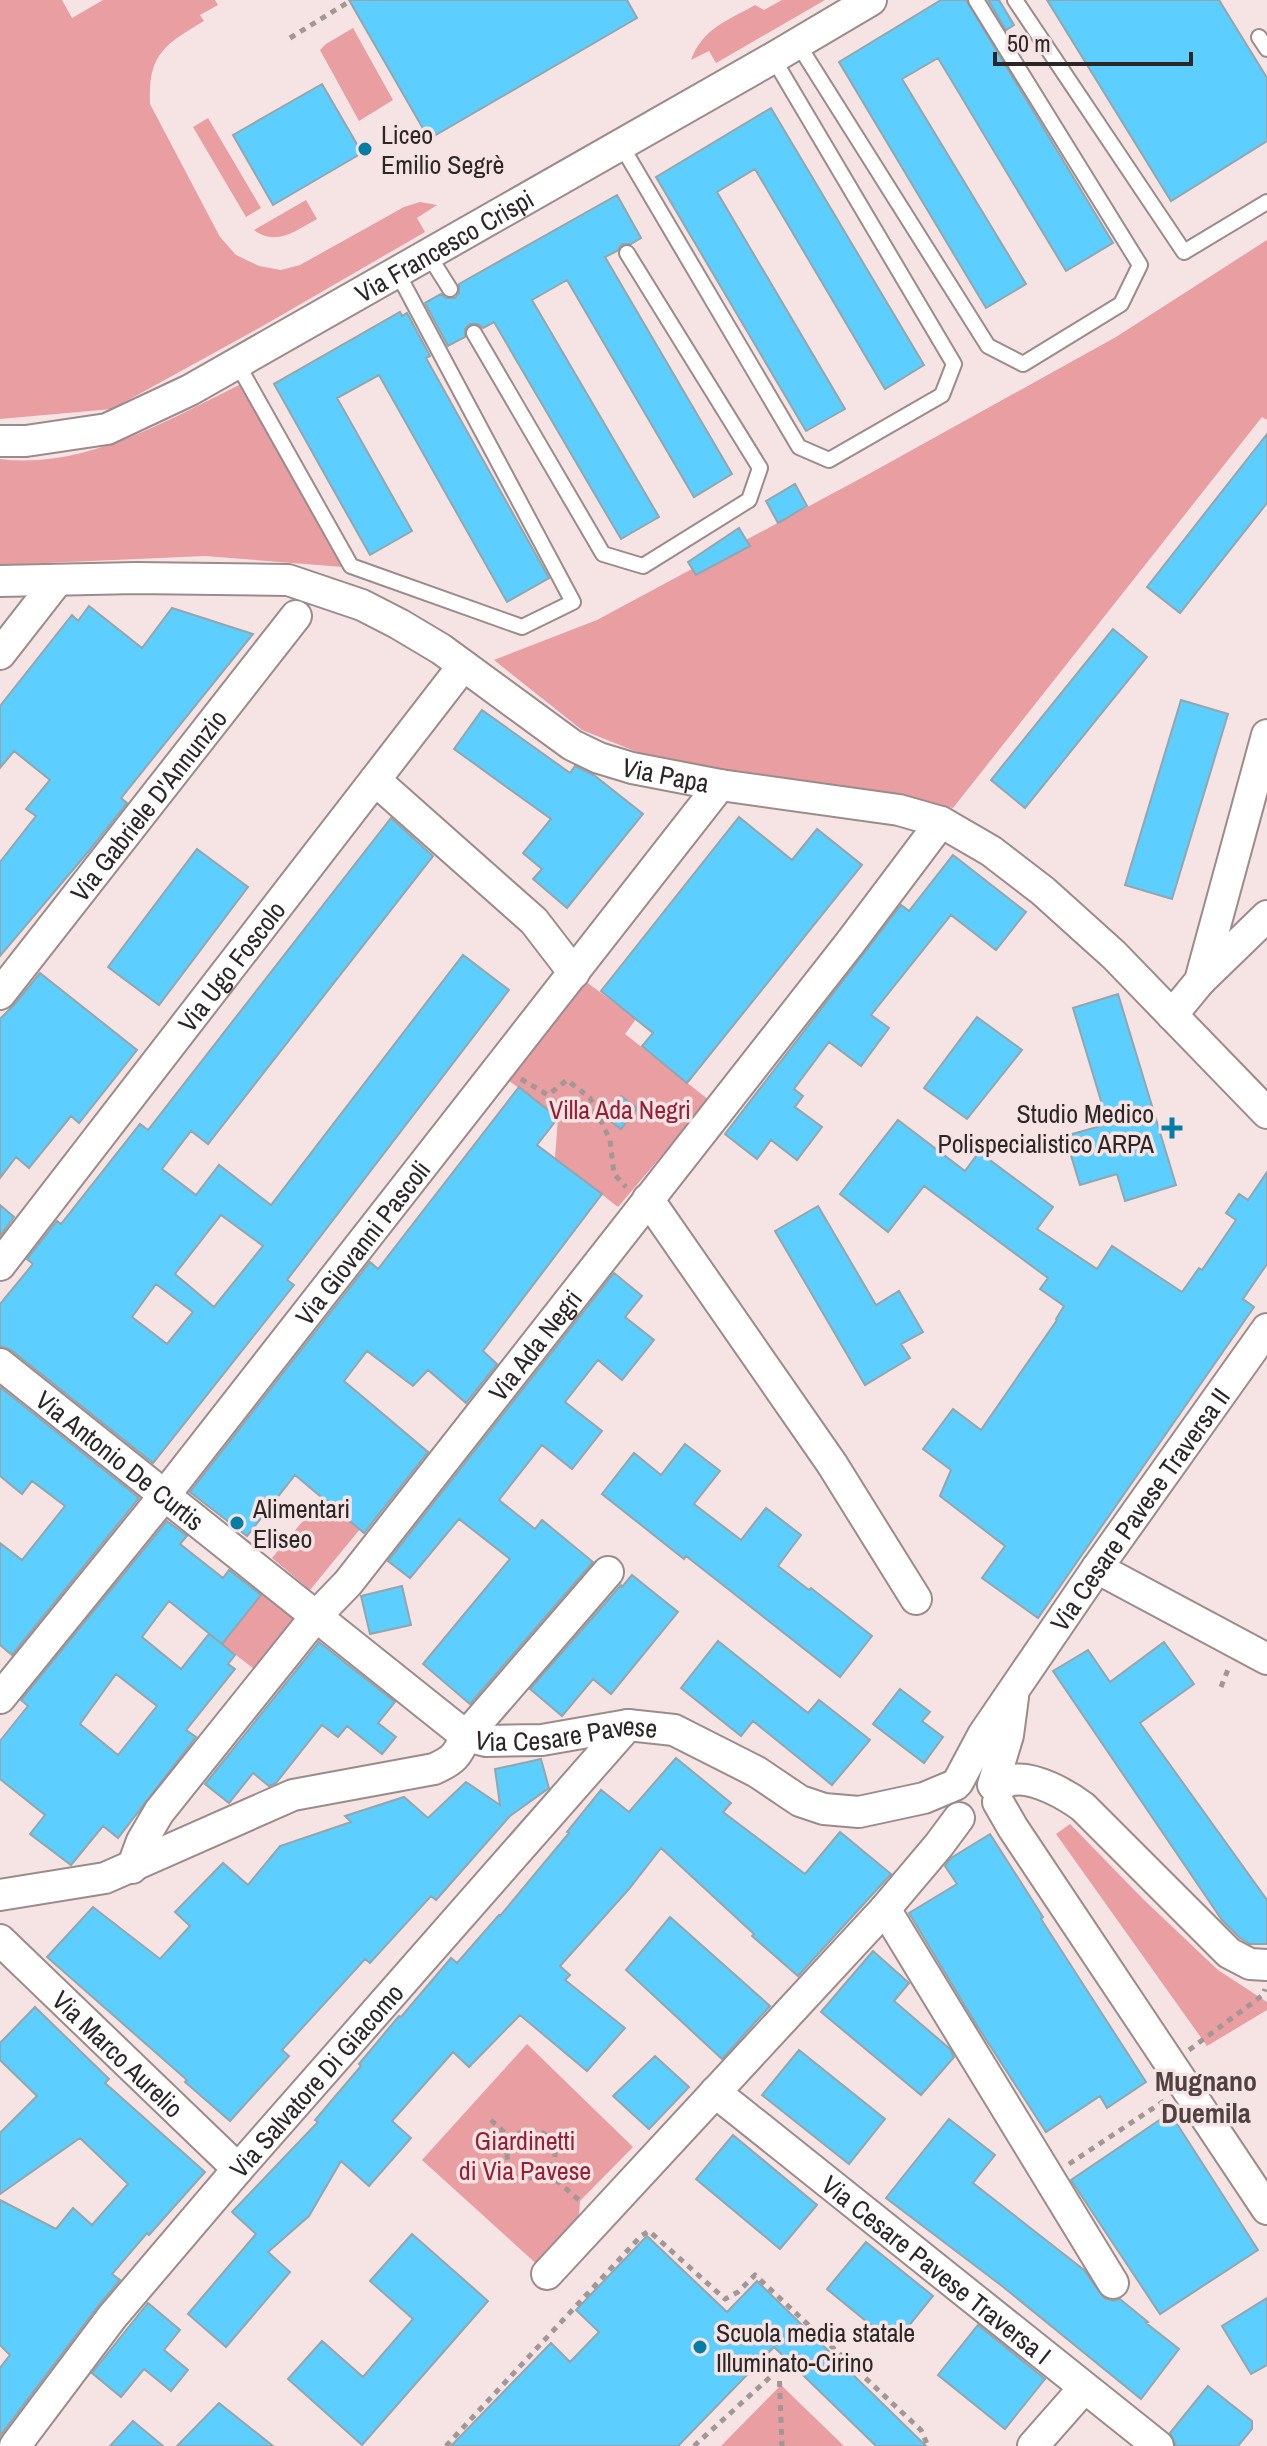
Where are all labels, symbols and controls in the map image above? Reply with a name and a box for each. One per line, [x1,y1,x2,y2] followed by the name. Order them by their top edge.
[995,16,1191,66] scale bar
[1007,27,1051,59] text: 50 m
[381,117,504,182] place label: Liceo Emilio Segrè
[356,140,374,158] marker: Liceo Emilio Segrè
[349,181,540,310] street label: Via Francesco Crispi
[62,702,234,908] street label: Via Gabriele D'Annunzio
[618,749,712,800] street label: Via Papa
[170,893,293,1038] street label: Via Ugo Foscolo
[549,1092,691,1127] park label: Villa Ada Negri
[937,1096,1155,1161] place label: Studio Medico Polispecialistico ARPA
[1161,1117,1183,1139] marker: Studio Medico Polispecialistico ARPA
[287,1153,438,1332] street label: Via Giovanni Pascoli
[480,1282,589,1408] street label: Via Ada Negri
[1042,1380,1237,1638] street label: Via Cesare Pavese Traversa II
[29,1382,212,1538] street label: Via Antonio De Curtis
[252,1491,350,1556] place label: Alimentari Eliseo
[228,1514,246,1532] marker: Alimentari Eliseo
[471,1707,659,1759] street label: Via Cesare Pavese
[221,1976,411,2185] street label: Via Salvatore Di Giacomo
[45,1982,191,2125] street label: Via Marco Aurelio
[1155,2062,1257,2132] district label: Mugnano Duemila
[459,2123,591,2188] park label: Giardinetti di Via Pavese
[815,2167,1059,2372] street label: Via Cesare Pavese Traversa I
[716,2315,915,2380] place label: Scuola media statale Illuminato-Cirino
[691,2338,709,2356] marker: Scuola media statale Illuminato-Cirino

